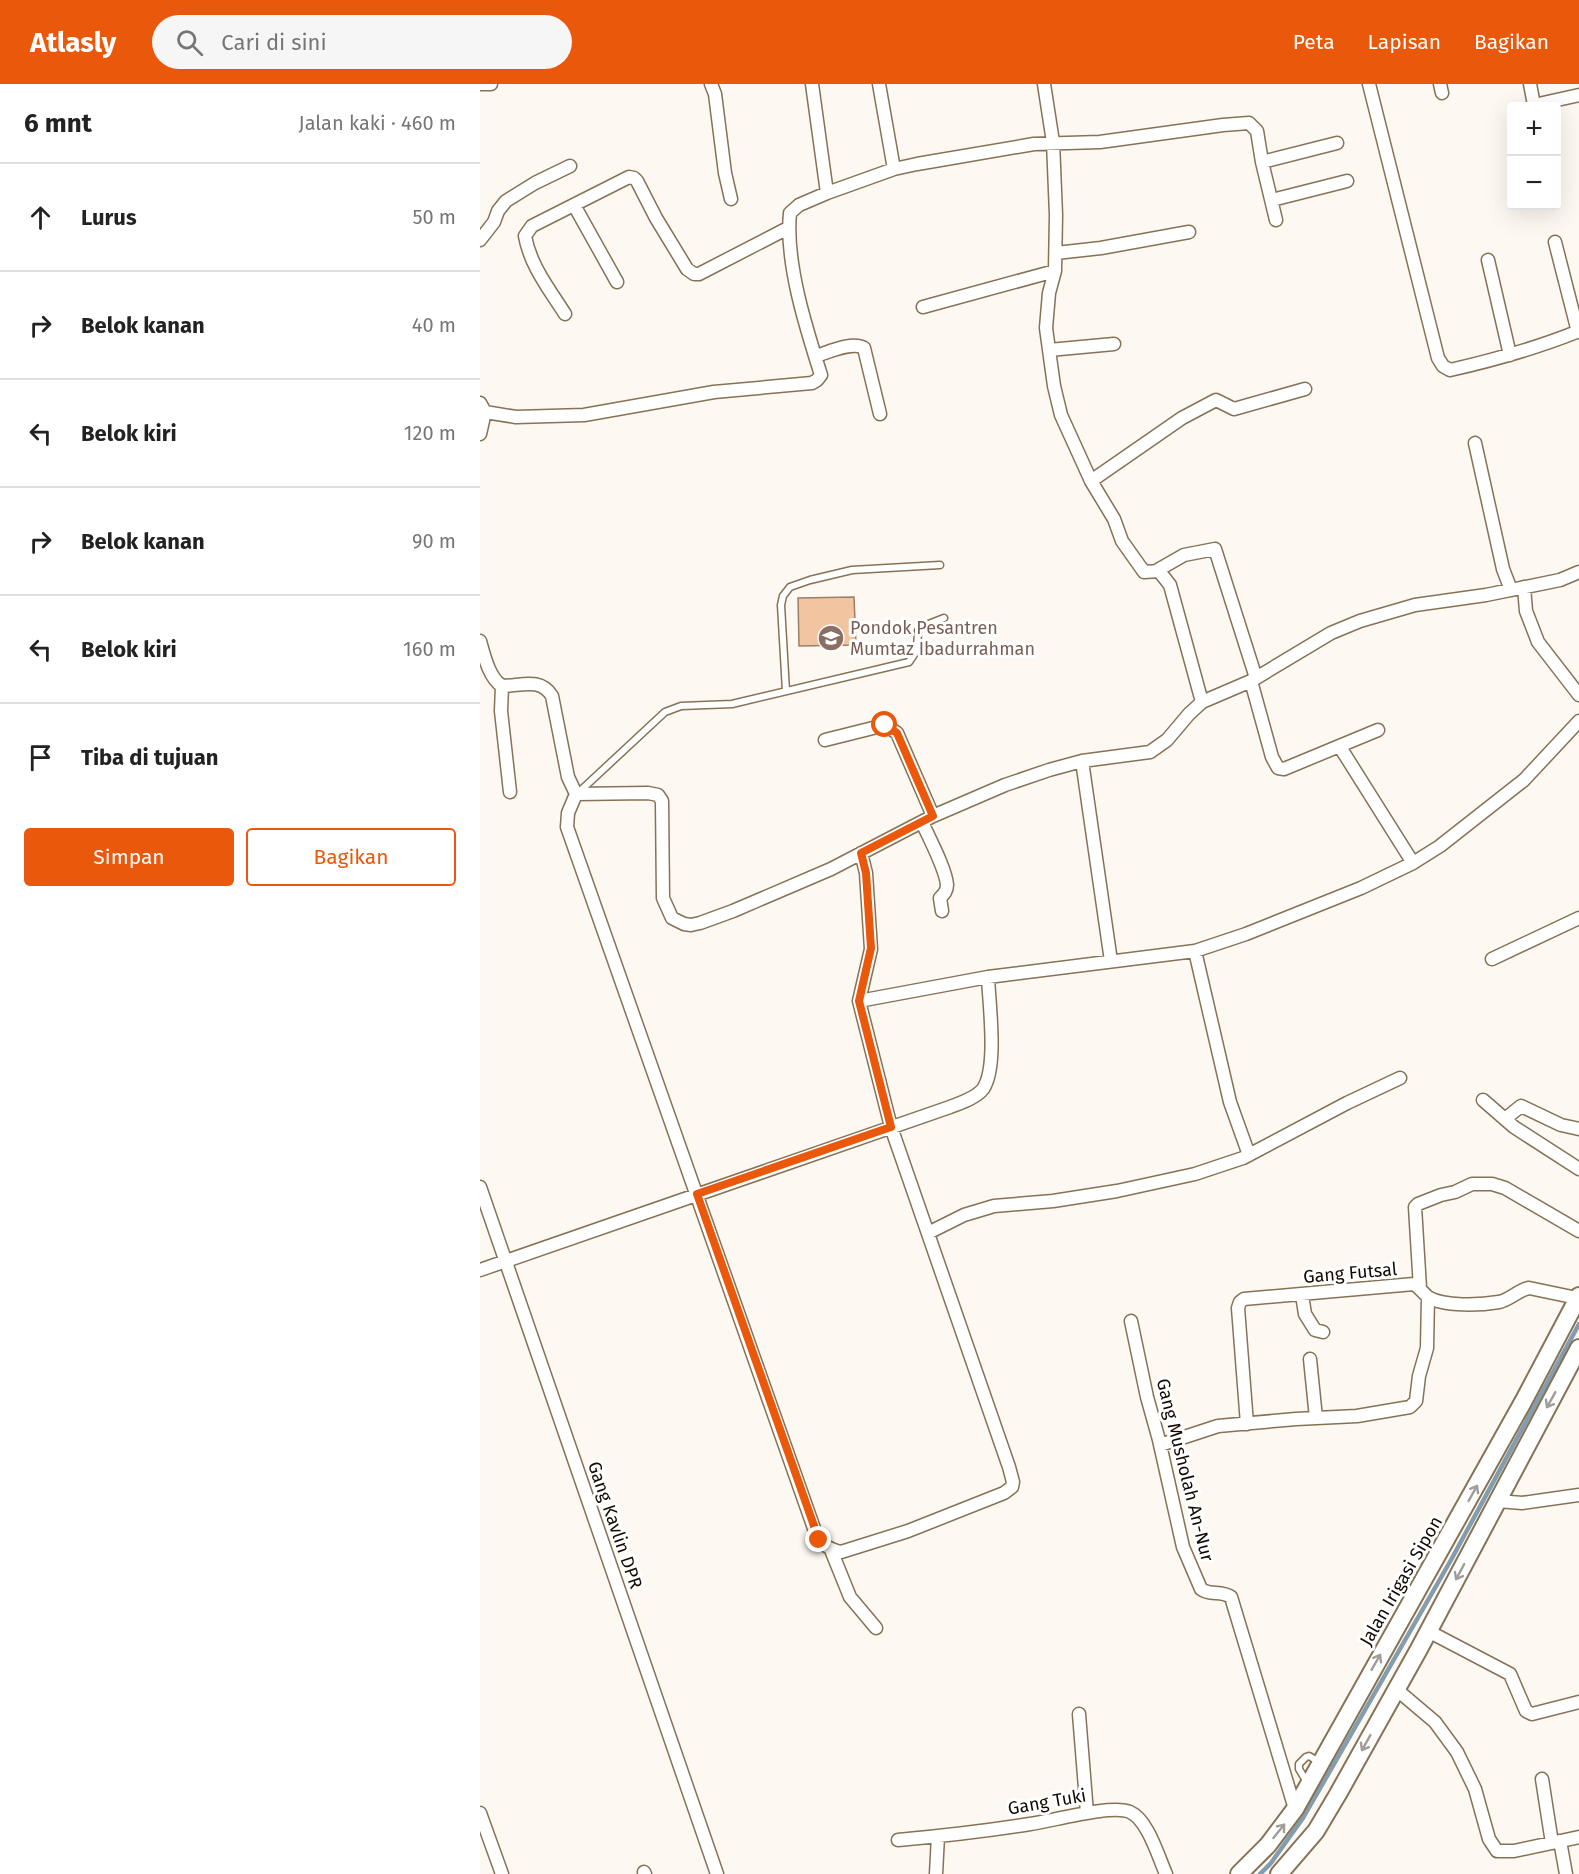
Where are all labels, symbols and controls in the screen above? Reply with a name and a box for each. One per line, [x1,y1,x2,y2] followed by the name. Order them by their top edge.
[152,15,572,69] search box
[30,26,116,59] text: Atlasly
[173,26,206,59] icon: search
[221,29,327,56] text: Cari di sini
[1293,29,1335,55] text: Peta
[1368,29,1441,55] text: Lapisan
[1474,29,1549,55] text: Bagikan
[1507,102,1561,210] map controls
[1507,102,1561,156] button: +
[24,108,92,139] text: 6 mnt
[299,111,456,135] text: Jalan kaki · 460 m
[1507,156,1561,210] button: −
[24,201,57,234] icon: ahead
[81,204,137,231] text: Lurus
[412,205,456,229] text: 50 m
[24,309,57,342] icon: right
[81,312,205,339] text: Belok kanan
[412,313,456,337] text: 40 m
[24,417,57,450] icon: left
[81,420,177,447] text: Belok kiri
[404,421,456,445] text: 120 m
[24,525,57,558] icon: right
[81,528,205,555] text: Belok kanan
[412,529,456,553] text: 90 m
[850,617,1035,660] place label: Pondok Pesantren Mumtaz Ibadurrahman
[816,623,846,653] school or university icon: Pondok Pesantren Mumtaz Ibadurrahman
[24,633,57,666] icon: left
[81,636,177,663] text: Belok kiri
[403,637,456,661] text: 160 m
[871,711,897,737] route start
[24,741,57,774] icon: arrive
[81,744,218,771] text: Tiba di tujuan
[24,828,234,886] button: Simpan
[246,828,456,886] button: Bagikan
[1302,1258,1398,1288] street label: Gang Futsal
[1152,1376,1218,1564] street label: Gang Musholah An-Nur
[1545,1390,1556,1408] one-way arrow
[583,1458,647,1592] street label: Gang Kavlin DPR
[1467,1485,1479,1502] one-way arrow
[1355,1512,1447,1650] street label: Jalan Irigasi Sipon
[805,1526,831,1552] route end
[1454,1563,1466,1580] one-way arrow
[1371,1654,1383,1671] one-way arrow
[1360,1734,1372,1751] one-way arrow
[1006,1784,1088,1820] street label: Gang Tuki
[1273,1823,1286,1839] one-way arrow

